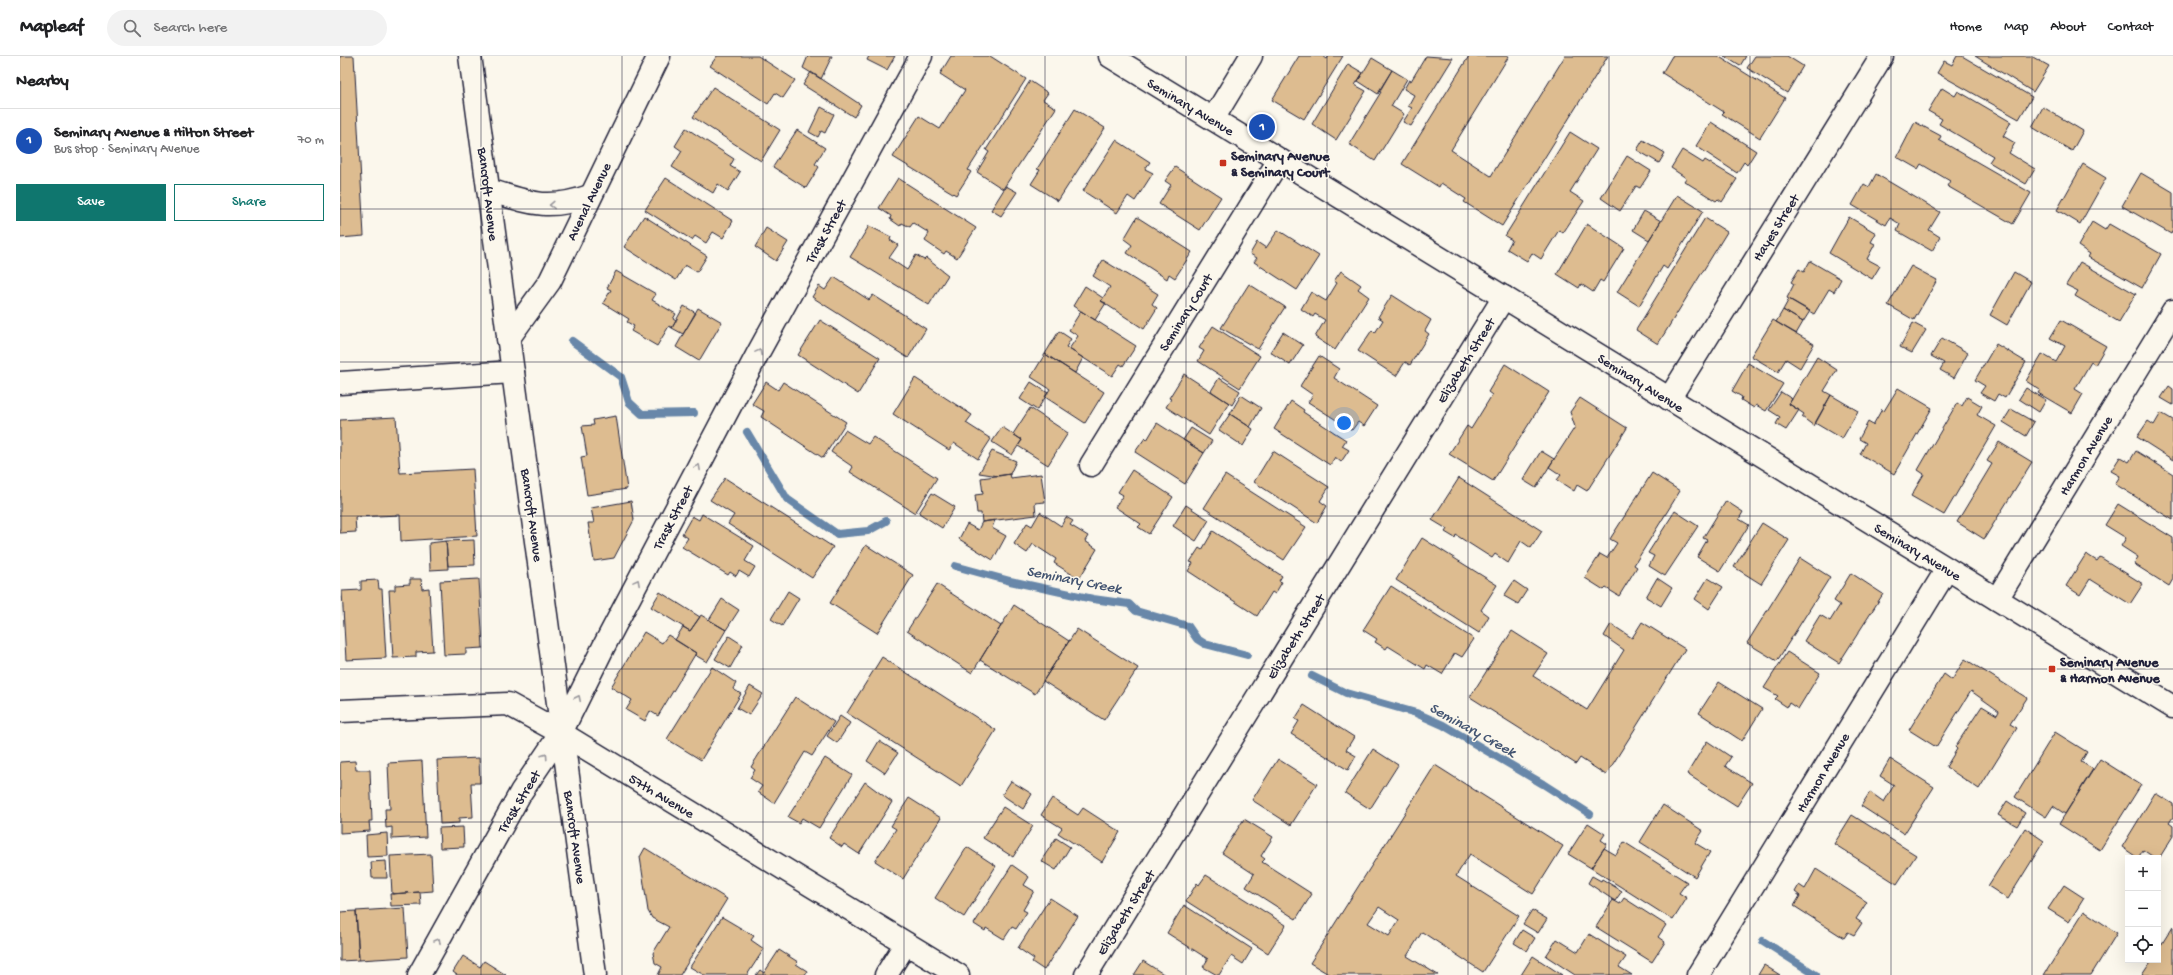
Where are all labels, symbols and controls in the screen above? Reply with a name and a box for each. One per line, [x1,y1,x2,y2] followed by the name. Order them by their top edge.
[107,10,387,46] search box
[20,16,83,39] text: Mapleaf
[121,17,143,39] icon: search
[153,19,227,37] text: Search here
[1950,19,1982,36] text: Home
[2004,19,2028,36] text: Map
[2050,19,2086,36] text: About
[2108,19,2153,36] text: Contact
[16,72,69,92] text: Nearby
[1143,76,1237,141] street label: Seminary Avenue
[1249,112,1275,142] pin: 1
[54,124,253,142] text: Seminary Avenue & Hilton Street
[26,133,32,148] text: 1
[298,133,324,148] text: 70 m
[54,142,199,157] text: Bus stop · Seminary Avenue
[472,146,501,243] street label: Bancroft Avenue
[1231,149,1330,182] place label: Seminary Avenue & Seminary Court
[1218,158,1228,168] marker: Seminary Avenue & Seminary Court
[564,160,617,244] street label: Avenal Avenue
[16,184,166,221] button: Save
[174,184,324,221] button: Share
[1750,191,1805,265] street label: Hayes Street
[802,196,852,268] street label: Trask Street
[549,200,555,209] one-way arrow
[1156,270,1218,355] street label: Seminary Court
[1434,314,1501,407] street label: Elizabeth Street
[754,349,761,356] one-way arrow
[1593,351,1687,418] street label: Seminary Avenue
[1334,413,1354,433] your location
[2057,413,2118,499] street label: Harmon Avenue
[693,464,701,471] one-way arrow
[515,467,546,564] street label: Bancroft Avenue
[650,482,699,554] street label: Trask Street
[1870,521,1964,586] street label: Seminary Avenue
[1025,563,1124,599] water label: Seminary Creek
[632,579,640,586] one-way arrow
[1264,590,1331,683] street label: Elizabeth Street
[2060,655,2161,688] place label: Seminary Avenue & Harmon Avenue
[2047,664,2057,674] marker: Seminary Avenue & Harmon Avenue
[573,694,581,702] one-way arrow
[1426,700,1519,763] water label: Seminary Creek
[1794,730,1855,816] street label: Harmon Avenue
[541,753,548,760] one-way arrow
[494,767,546,838] street label: Trask Street
[625,771,697,824] street label: 57th Avenue
[558,789,589,886] street label: Bancroft Avenue
[2125,855,2161,963] map controls
[2125,855,2161,891] button: +
[1094,866,1161,959] street label: Elizabeth Street
[2125,891,2161,927] button: −
[2125,927,2161,963] button: locate
[433,938,441,945] one-way arrow

